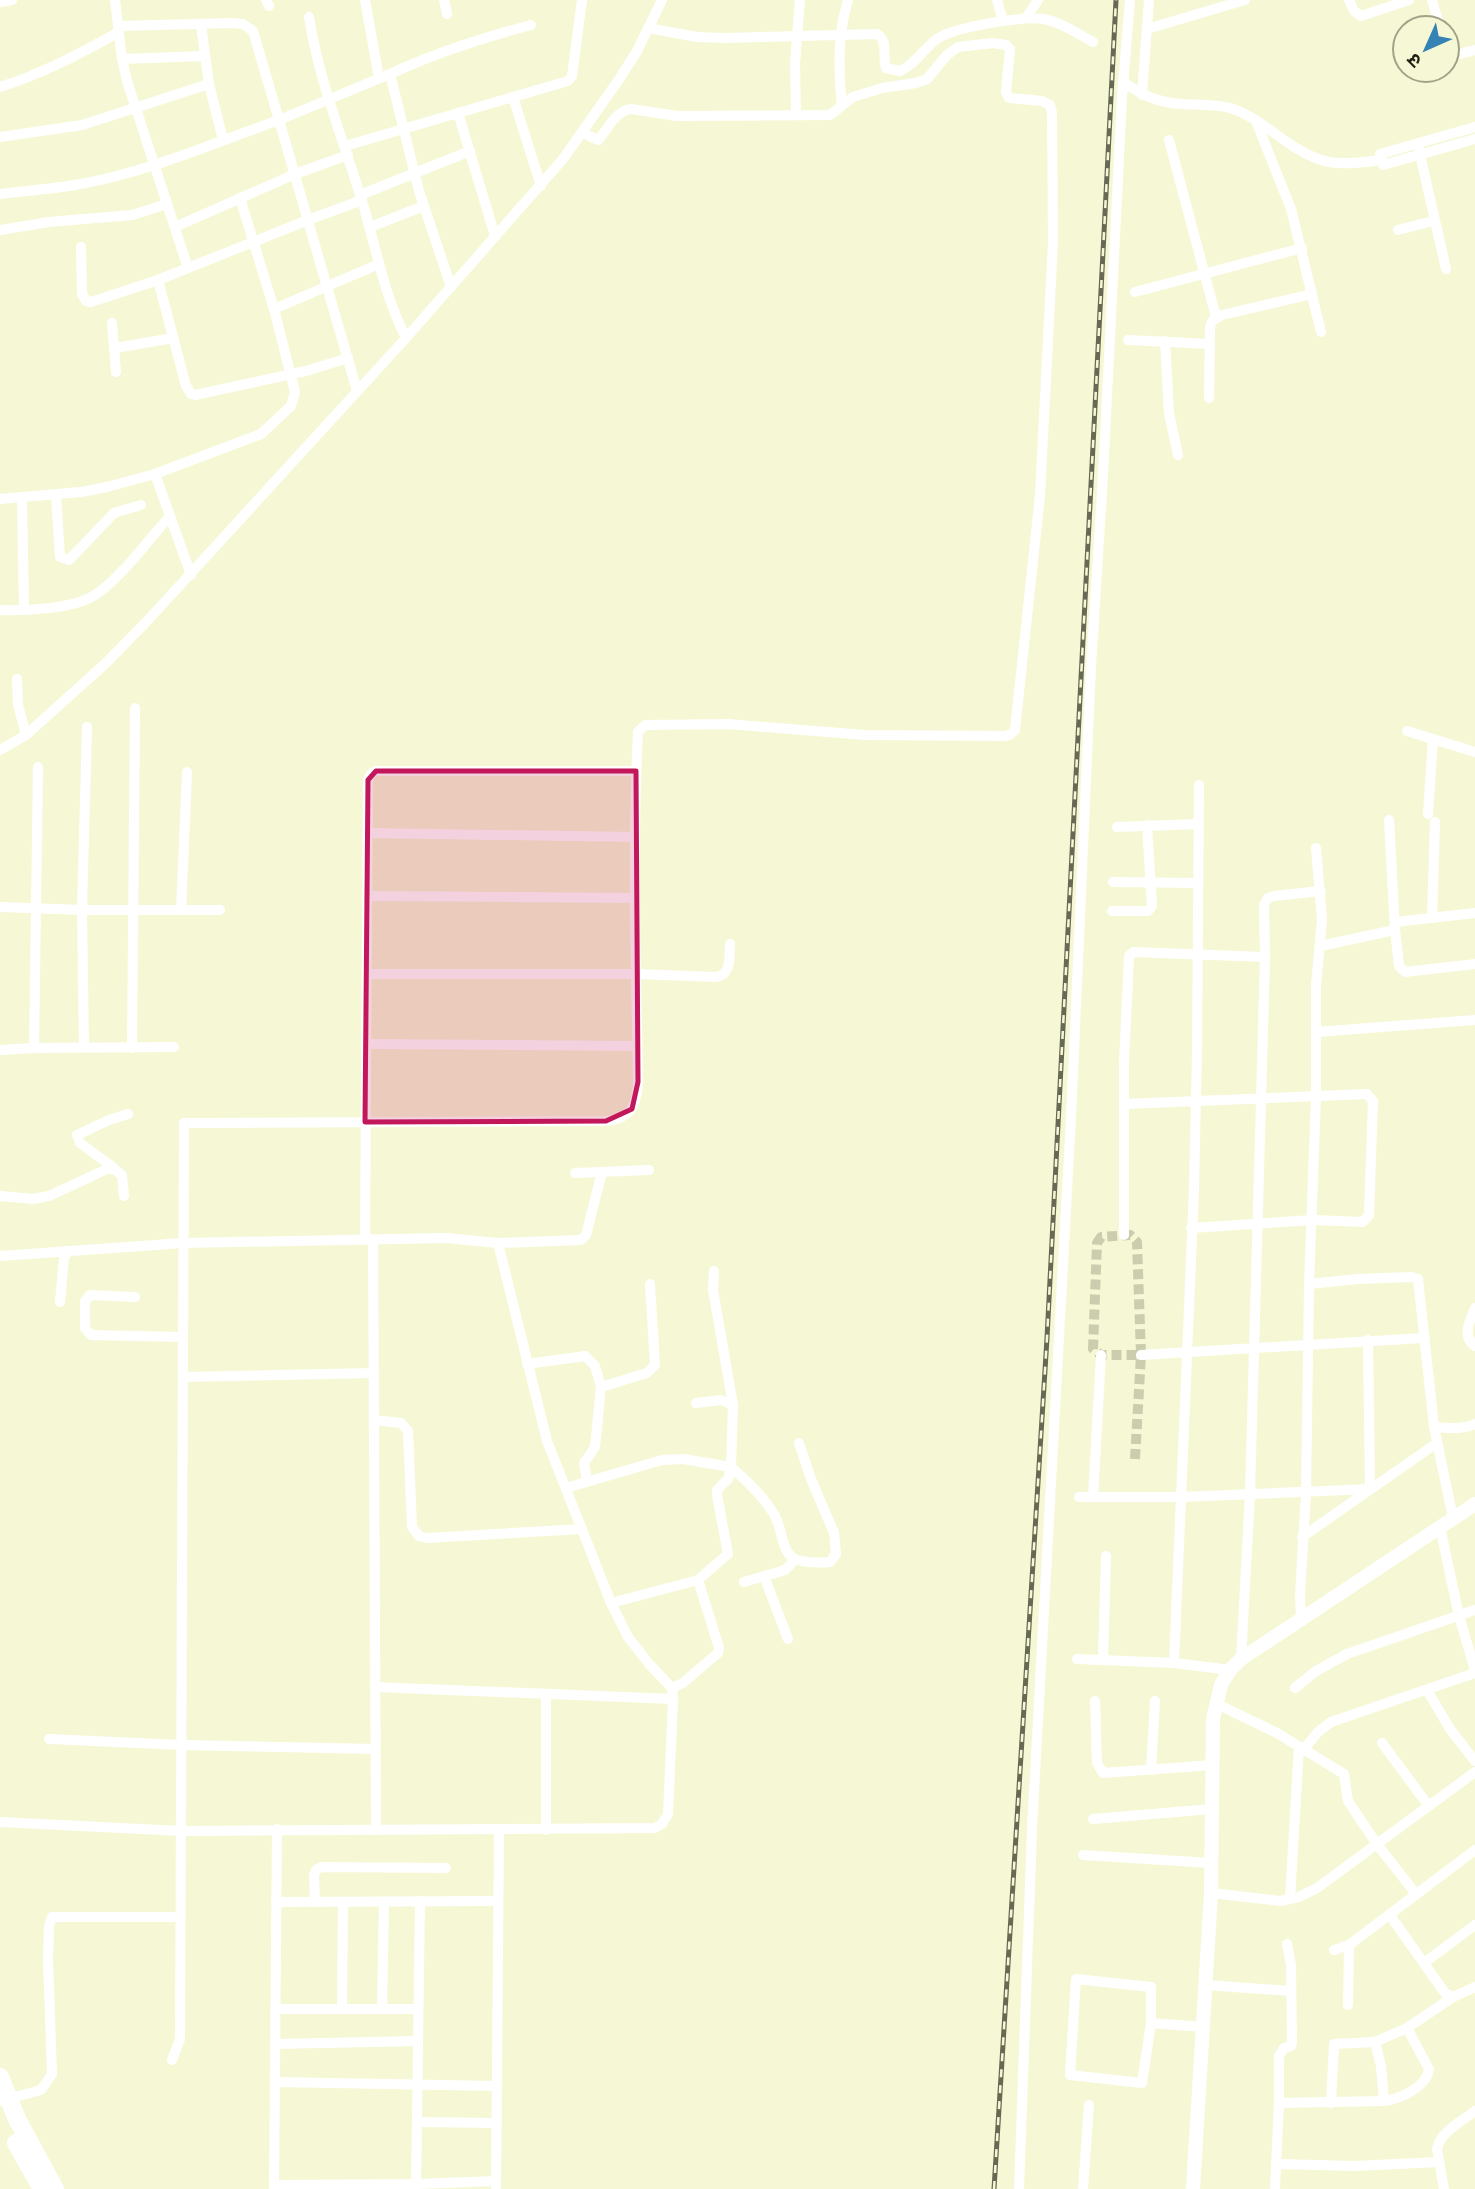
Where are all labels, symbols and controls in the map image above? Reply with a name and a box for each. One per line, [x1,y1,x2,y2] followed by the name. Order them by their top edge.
[1391,14,1461,84] north arrow
[1400,47,1427,74] text: उ

